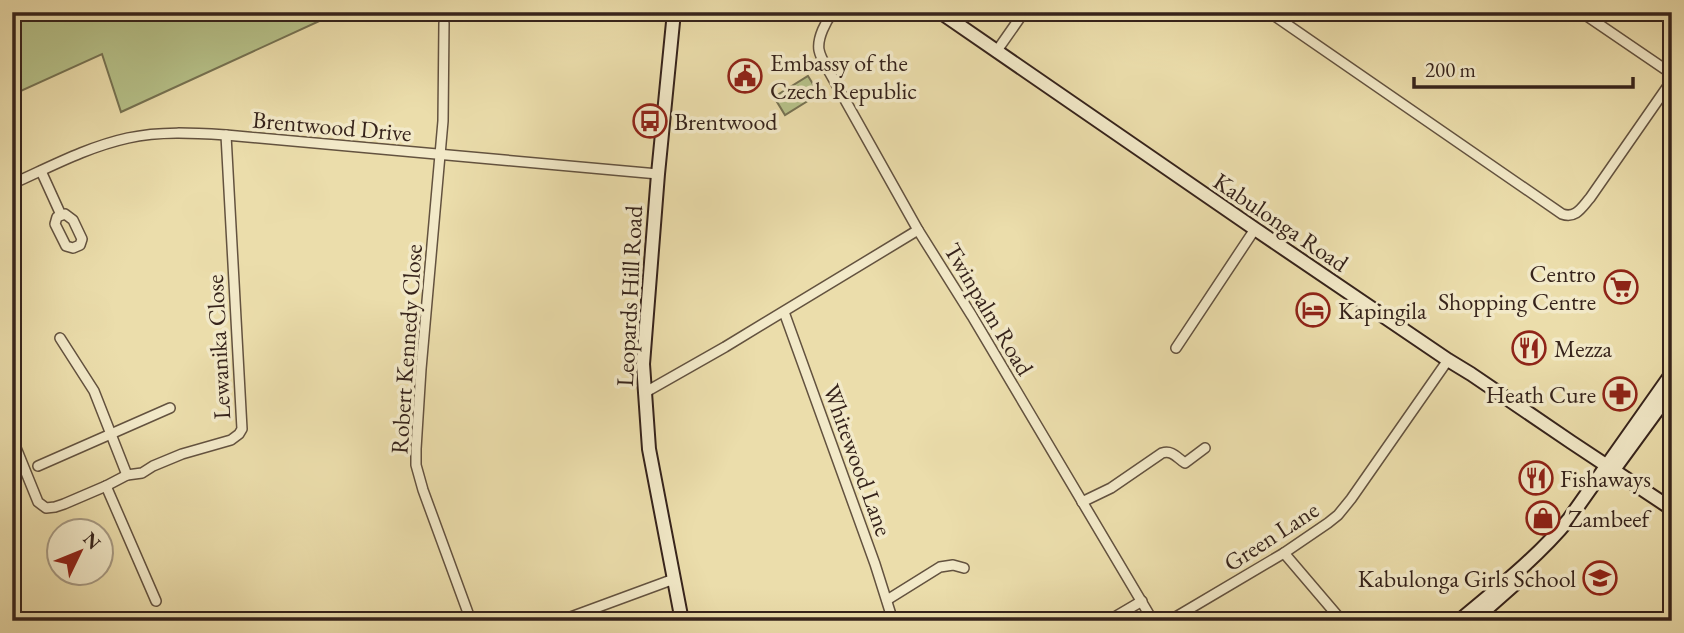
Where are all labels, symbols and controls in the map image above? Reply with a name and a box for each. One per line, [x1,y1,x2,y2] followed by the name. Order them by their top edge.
[1414,46,1633,90] scale bar
[770,47,917,106] place label: Embassy of the Czech Republic
[1425,56,1476,83] text: 200 m
[726,57,764,95] public building icon: Embassy of the Czech Republic
[631,102,669,140] bus stop icon: Brentwood
[251,104,413,148] street label: Brentwood Drive
[674,106,778,137] place label: Brentwood
[1208,165,1355,279] street label: Kabulonga Road
[609,204,649,387] street label: Leopards Hill Road
[937,237,1041,382] street label: Twinpalm Road
[383,243,429,455] street label: Robert Kennedy Close
[1438,258,1596,317] place label: Centro Shopping Centre
[1602,268,1640,306] supermarket icon: Centro Shopping Centre
[199,274,237,420] street label: Lewanika Close
[1294,291,1332,329] hotel icon: Kapingila
[1338,295,1427,326] place label: Kapingila
[1510,329,1548,367] restaurant icon: Mezza
[1554,333,1613,364] place label: Mezza
[1601,375,1639,413] pharmacy icon: Heath Cure
[1486,379,1596,410] place label: Heath Cure
[816,380,900,540] street label: Whitewood Lane
[1517,459,1555,497] restaurant icon: Fishaways
[1560,463,1651,494] place label: Fishaways
[1218,494,1324,578] street label: Green Lane
[1524,499,1562,537] shop icon: Zambeef
[1568,503,1653,534] place label: Zambeef
[46,518,116,588] north arrow
[78,527,107,555] text: N
[1581,559,1619,597] school or university icon: Kabulonga Girls School
[1358,563,1576,594] place label: Kabulonga Girls School

